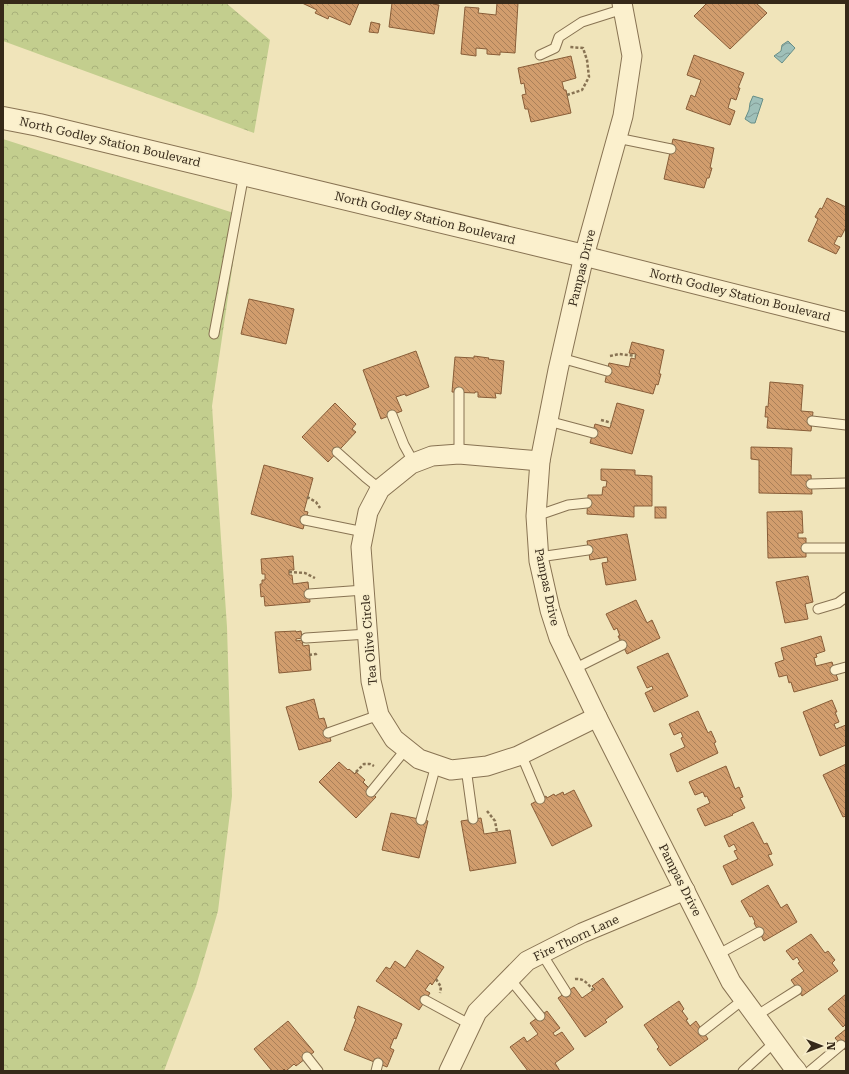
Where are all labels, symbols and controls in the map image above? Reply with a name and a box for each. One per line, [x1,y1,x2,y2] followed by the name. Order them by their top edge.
[18,114,202,170] street label: North Godley Station Boulevard
[333,189,517,247] street label: North Godley Station Boulevard
[566,228,598,308] street label: Pampas Drive
[648,266,832,324] street label: North Godley Station Boulevard
[532,547,562,628] street label: Pampas Drive
[358,594,380,686] street label: Tea Olive Circle
[656,842,704,919] street label: Pampas Drive
[531,912,621,964] street label: Fire Thorn Lane
[801,1026,841,1066] north arrow
[824,1042,837,1051] text: N

